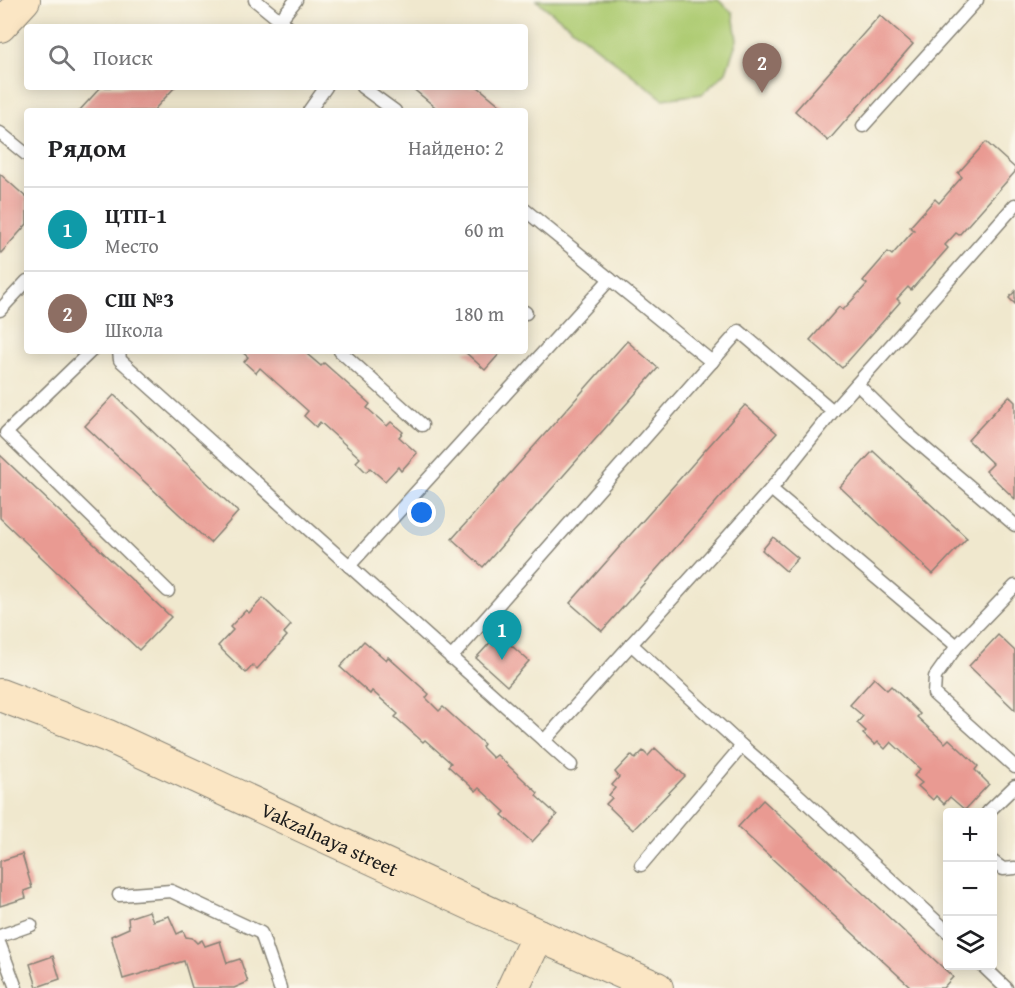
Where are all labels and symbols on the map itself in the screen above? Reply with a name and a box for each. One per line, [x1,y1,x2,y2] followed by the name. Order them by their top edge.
[742,44,782,93] pin: 2
[407,498,436,527] your location
[482,610,522,660] pin: 1
[256,794,403,883] street label: Vakzalnaya street

